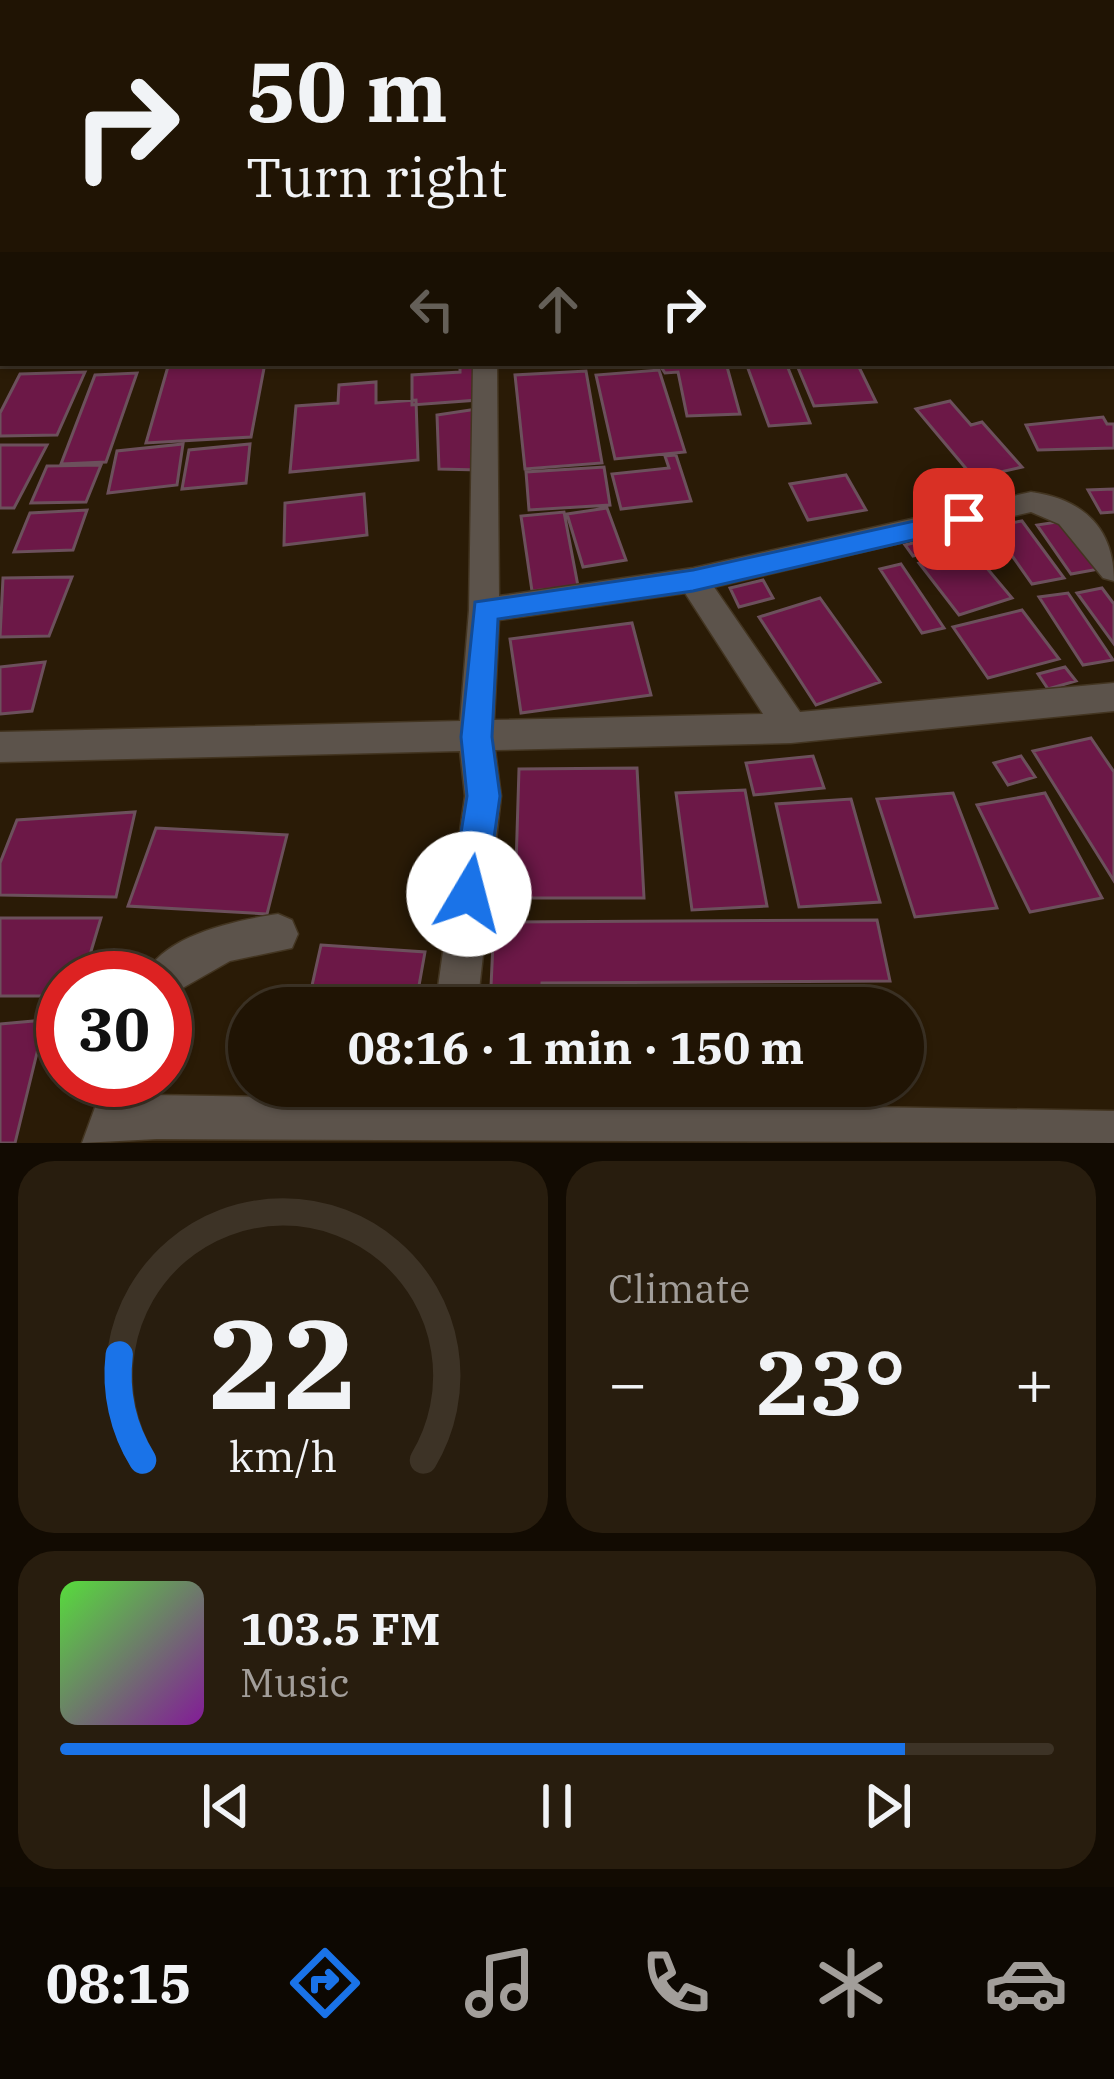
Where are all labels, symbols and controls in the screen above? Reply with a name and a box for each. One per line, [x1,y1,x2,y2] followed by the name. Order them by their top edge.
[246,36,448,145] text: 50 m
[48,48,204,204] icon: right
[246,142,508,212] text: Turn right
[399,276,465,342] icon: left
[525,276,591,342] icon: ahead
[651,276,717,342] icon: right
[913,468,1015,570] pin
[931,486,997,552] icon: arrive
[406,831,532,957] position arrow
[36,951,192,1107] speed limit sign: 30
[348,1018,804,1076] text: 08:16 · 1 min · 150 m
[608,1263,750,1314] text: Climate
[208,1281,358,1443] text: 22
[756,1323,906,1440] text: 23°
[608,1339,648,1425] text: −
[1014,1339,1054,1425] text: +
[229,1428,337,1484] text: km/h
[240,1599,440,1657] text: 103.5 FM
[240,1657,350,1708] text: Music
[193,1773,259,1839] icon: previous
[524,1773,590,1839] icon: pause
[855,1773,921,1839] icon: next
[283,1941,367,2025] icon: directions
[458,1941,542,2025] icon: music
[634,1941,718,2025] icon: phone
[809,1941,893,2025] icon: climate
[984,1941,1068,2025] icon: car
[46,1948,192,2018] text: 08:15

